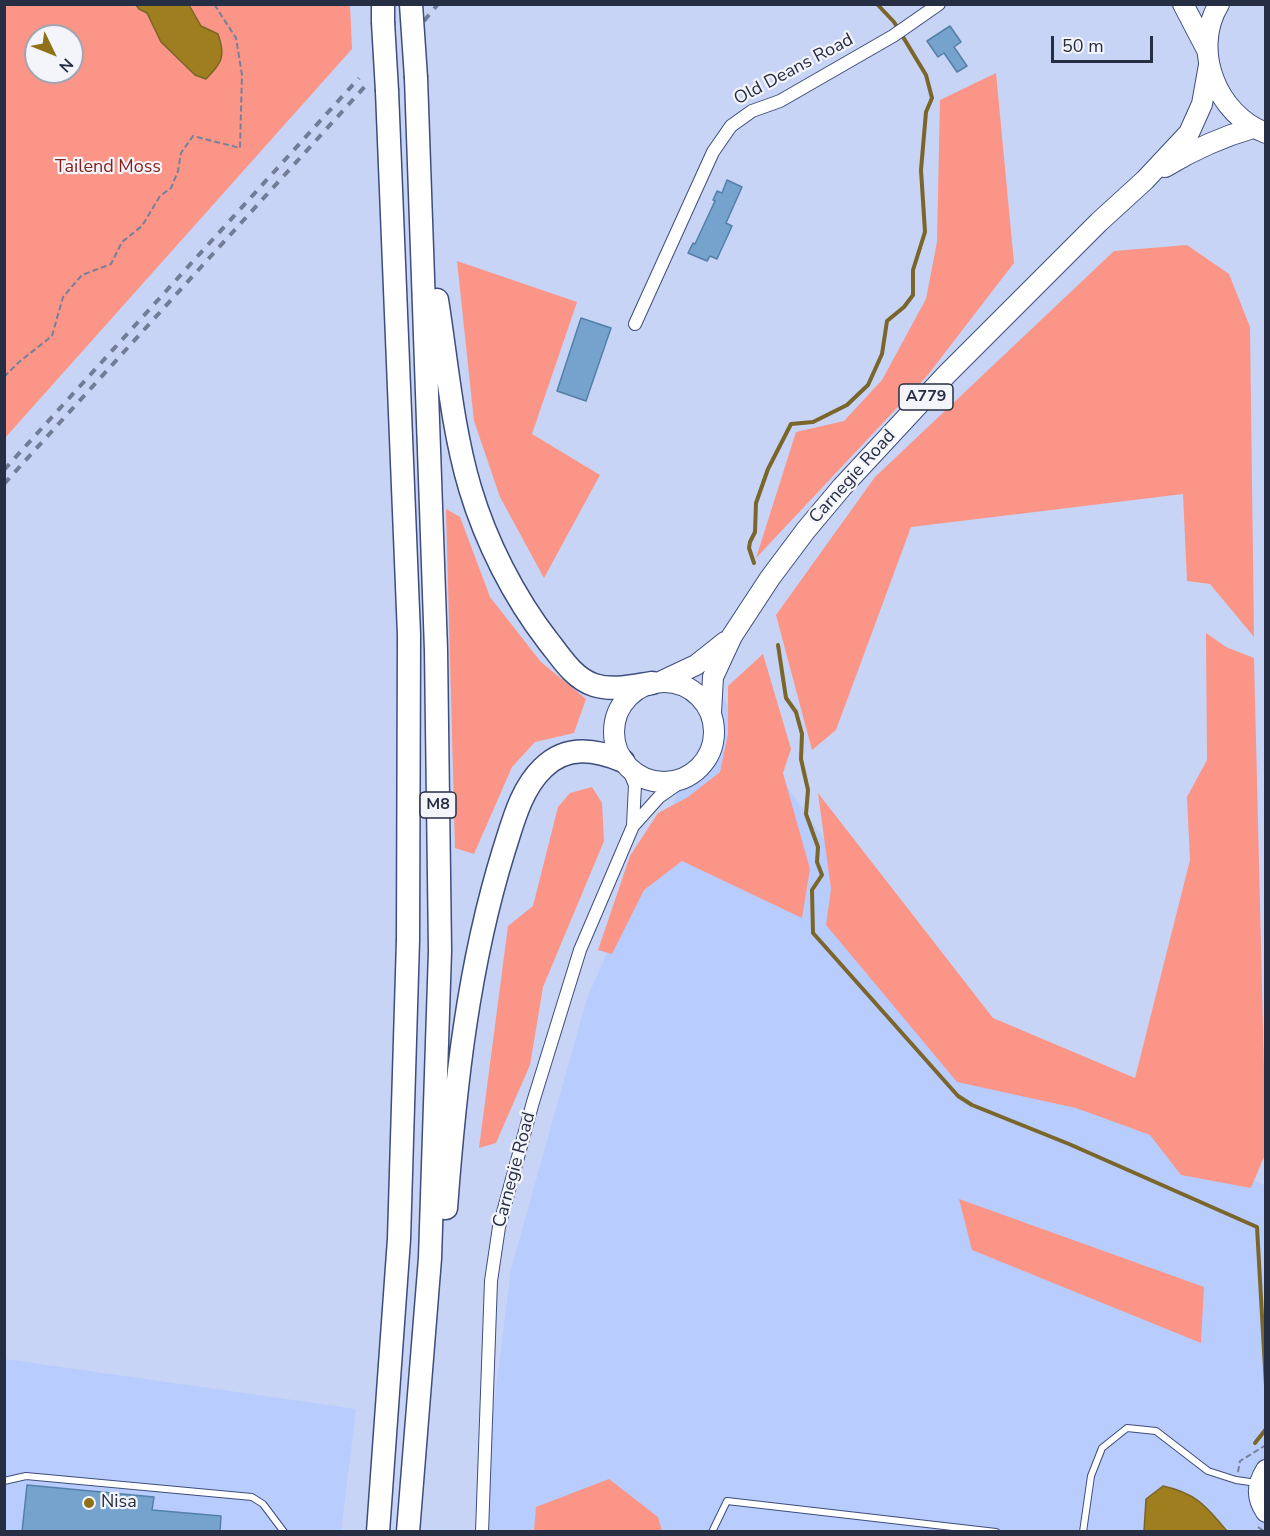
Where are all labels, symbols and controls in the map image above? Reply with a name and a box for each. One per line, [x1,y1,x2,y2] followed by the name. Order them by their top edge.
[24,24,84,84] north arrow
[1054,24,1156,62] scale bar
[731,29,857,111] street label: Old Deans Road
[1062,34,1104,58] text: 50 m
[54,53,78,77] text: N
[55,157,161,179] park label: Tailend Moss
[899,384,953,410] road number: A779
[805,426,901,528] street label: Carnegie Road
[420,792,456,818] road number: M8
[489,1110,541,1230] street label: Carnegie Road
[101,1492,137,1514] place label: Nisa
[82,1496,96,1510] marker: Nisa

